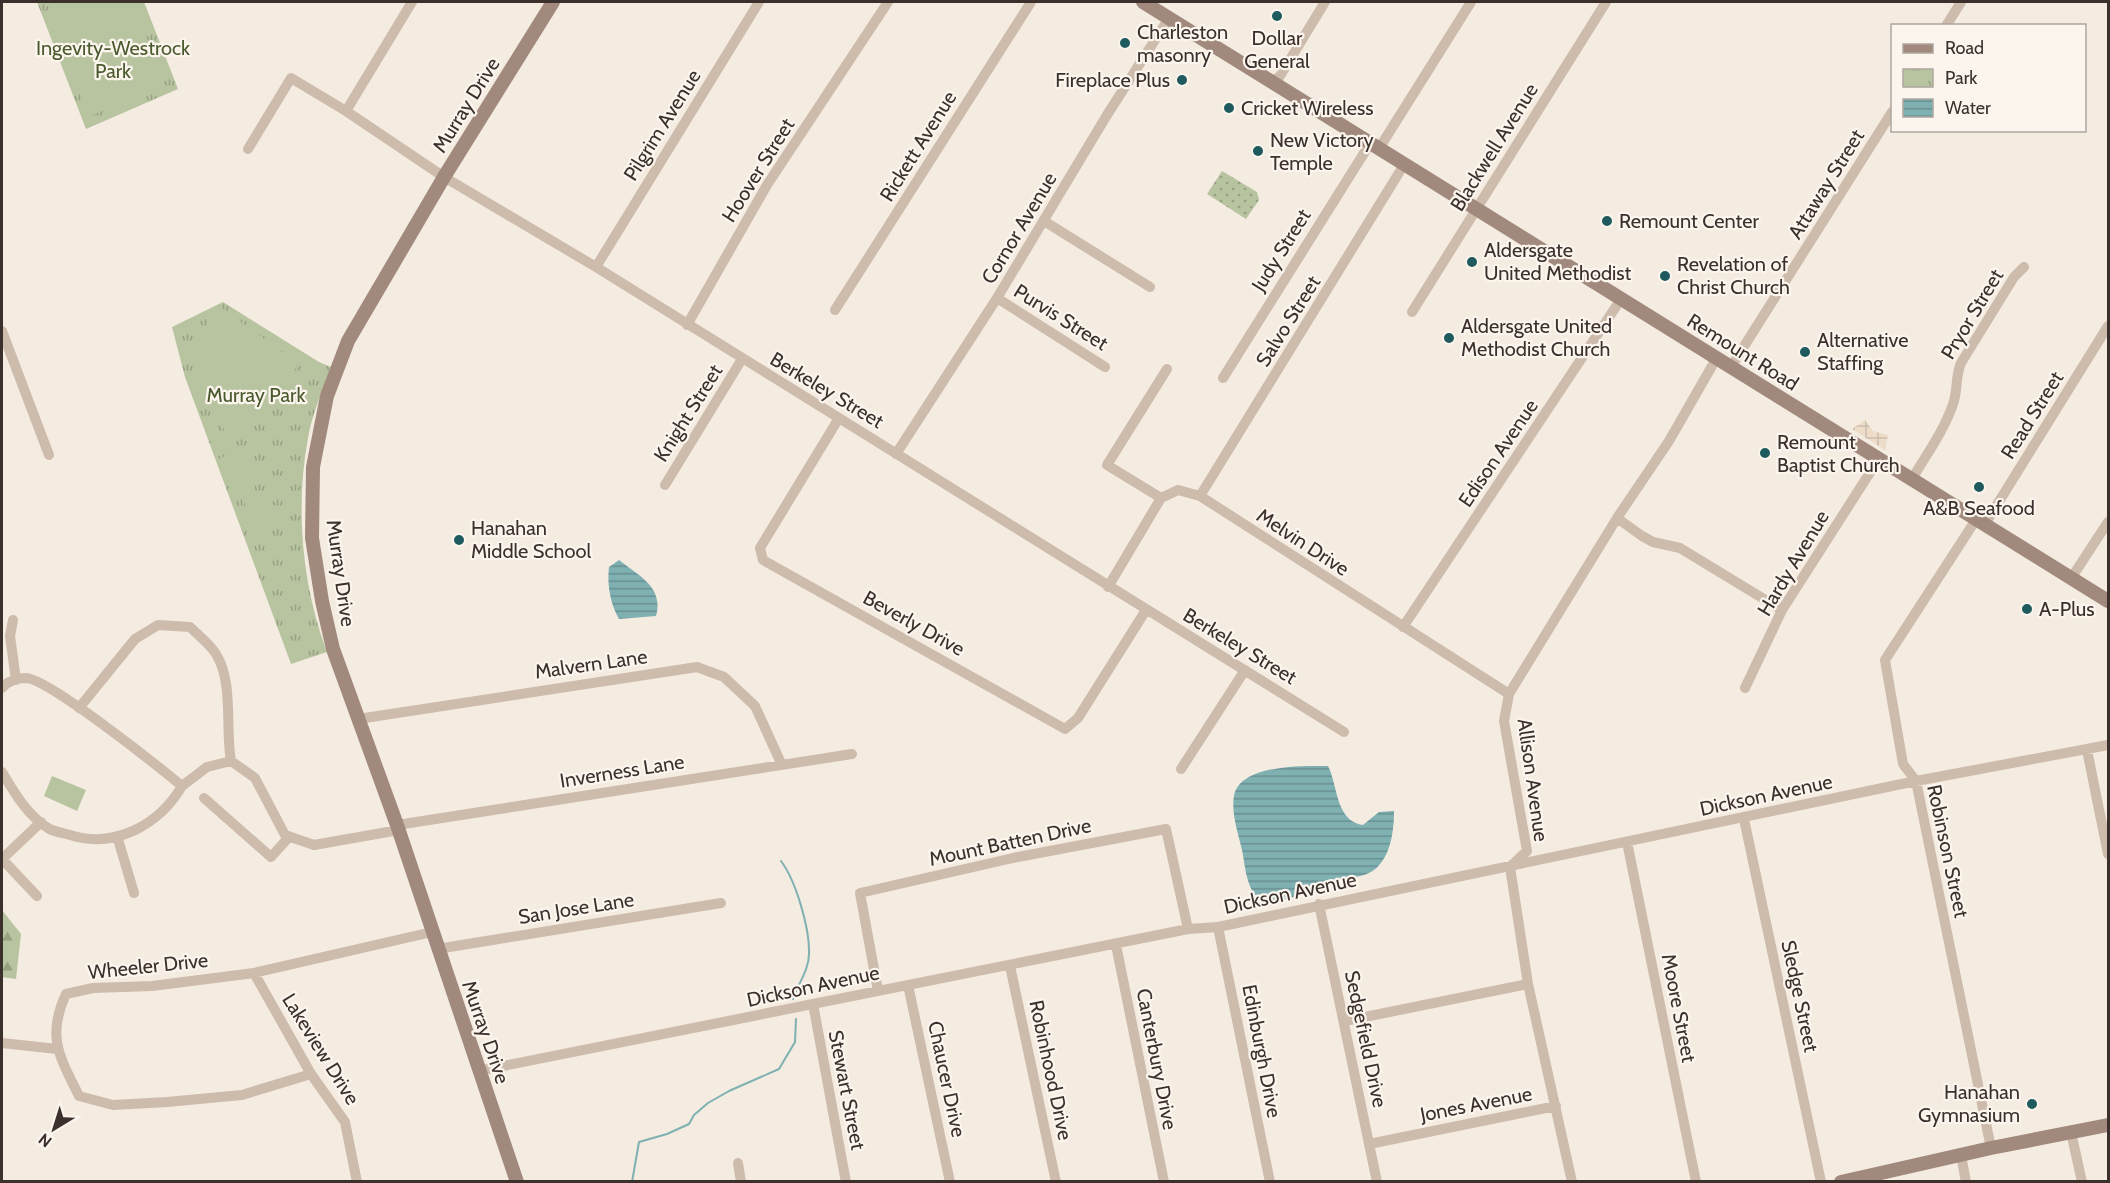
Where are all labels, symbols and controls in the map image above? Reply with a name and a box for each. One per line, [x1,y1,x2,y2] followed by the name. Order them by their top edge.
[1270,9,1284,23] marker: Dollar General
[1137,20,1228,67] place label: Charleston masonry
[1891,24,2086,132] legend
[1244,26,1310,73] place label: Dollar General
[36,36,190,83] park label: Ingevity-Westrock Park
[1118,36,1132,50] marker: Charleston masonry
[1945,37,1984,59] text: Road
[427,53,505,157] street label: Murray Drive
[618,65,706,185] street label: Pilgrim Avenue
[1945,67,1978,89] text: Park
[1055,68,1170,92] place label: Fireplace Plus
[1175,73,1189,87] marker: Fireplace Plus
[1445,79,1543,215] street label: Blackwell Avenue
[875,86,961,206] street label: Rickett Avenue
[1241,96,1374,120] place label: Cricket Wireless
[1945,97,1991,119] text: Water
[1222,101,1236,115] marker: Cricket Wireless
[717,113,800,226] street label: Hoover Street
[1783,125,1869,243] street label: Attaway Street
[1270,128,1374,175] place label: New Victory Temple
[1251,144,1265,158] marker: New Victory Temple
[976,168,1062,288] street label: Cornor Avenue
[1246,204,1316,296] street label: Judy Street
[1619,209,1759,233] place label: Remount Center
[1600,214,1614,228] marker: Remount Center
[1484,238,1632,285] place label: Aldersgate United Methodist
[1677,252,1790,299] place label: Revelation of Christ Church
[1465,255,1479,269] marker: Aldersgate United Methodist
[1936,264,2008,363] street label: Pryor Street
[1658,269,1672,283] marker: Revelation of Christ Church
[1251,271,1325,371] street label: Salvo Street
[1010,279,1113,355] street label: Purvis Street
[1683,308,1803,396] street label: Remount Road
[1461,314,1612,361] place label: Aldersgate United Methodist Church
[1817,328,1908,375] place label: Alternative Staffing
[1442,331,1456,345] marker: Aldersgate United Methodist Church
[1798,345,1812,359] marker: Alternative Staffing
[766,347,888,433] street label: Berkeley Street
[649,360,727,466] street label: Knight Street
[1996,367,2068,463] street label: Read Street
[207,383,305,407] park label: Murray Park
[1453,395,1543,511] street label: Edison Avenue
[1777,430,1900,477] place label: Remount Baptist Church
[1758,446,1772,460] marker: Remount Baptist Church
[1972,480,1986,494] marker: A&B Seafood
[1923,496,2035,520] place label: A&B Seafood
[1252,503,1354,581] street label: Melvin Drive
[1752,506,1834,620] street label: Hardy Avenue
[471,516,591,563] place label: Hanahan Middle School
[322,518,360,628] street label: Murray Drive
[452,533,466,547] marker: Hanahan Middle School
[859,585,969,661] street label: Beverly Drive
[2039,597,2095,621] place label: A-Plus
[2020,602,2034,616] marker: A-Plus
[1179,603,1301,689] street label: Berkeley Street
[533,644,649,684] street label: Malvern Lane
[1512,717,1554,843] street label: Allison Avenue
[558,749,686,793] street label: Inverness Lane
[1697,769,1835,821] street label: Dickson Avenue
[1922,782,1974,920] street label: Robinson Street
[927,813,1093,871] street label: Mount Batten Drive
[1221,867,1359,919] street label: Dickson Avenue
[516,887,636,929] street label: San Jose Lane
[1776,938,1824,1054] street label: Sledge Street
[87,948,209,984] street label: Wheeler Drive
[1657,952,1701,1065] street label: Moore Street
[744,960,882,1012] street label: Dickson Avenue
[1340,968,1392,1110] street label: Sedgefield Drive
[457,977,515,1087] street label: Murray Drive
[1237,982,1287,1120] street label: Edinburgh Drive
[1132,986,1182,1132] street label: Canterbury Drive
[277,989,365,1109] street label: Lakeview Drive
[1024,998,1078,1142] street label: Robinhood Drive
[923,1019,971,1139] street label: Chaucer Drive
[824,1028,870,1152] street label: Stewart Street
[1918,1080,2020,1127] place label: Hanahan Gymnasium
[1417,1081,1534,1127] street label: Jones Avenue
[2025,1097,2039,1111] marker: Hanahan Gymnasium
[24,1099,84,1159] north arrow
[35,1129,55,1151] text: N

